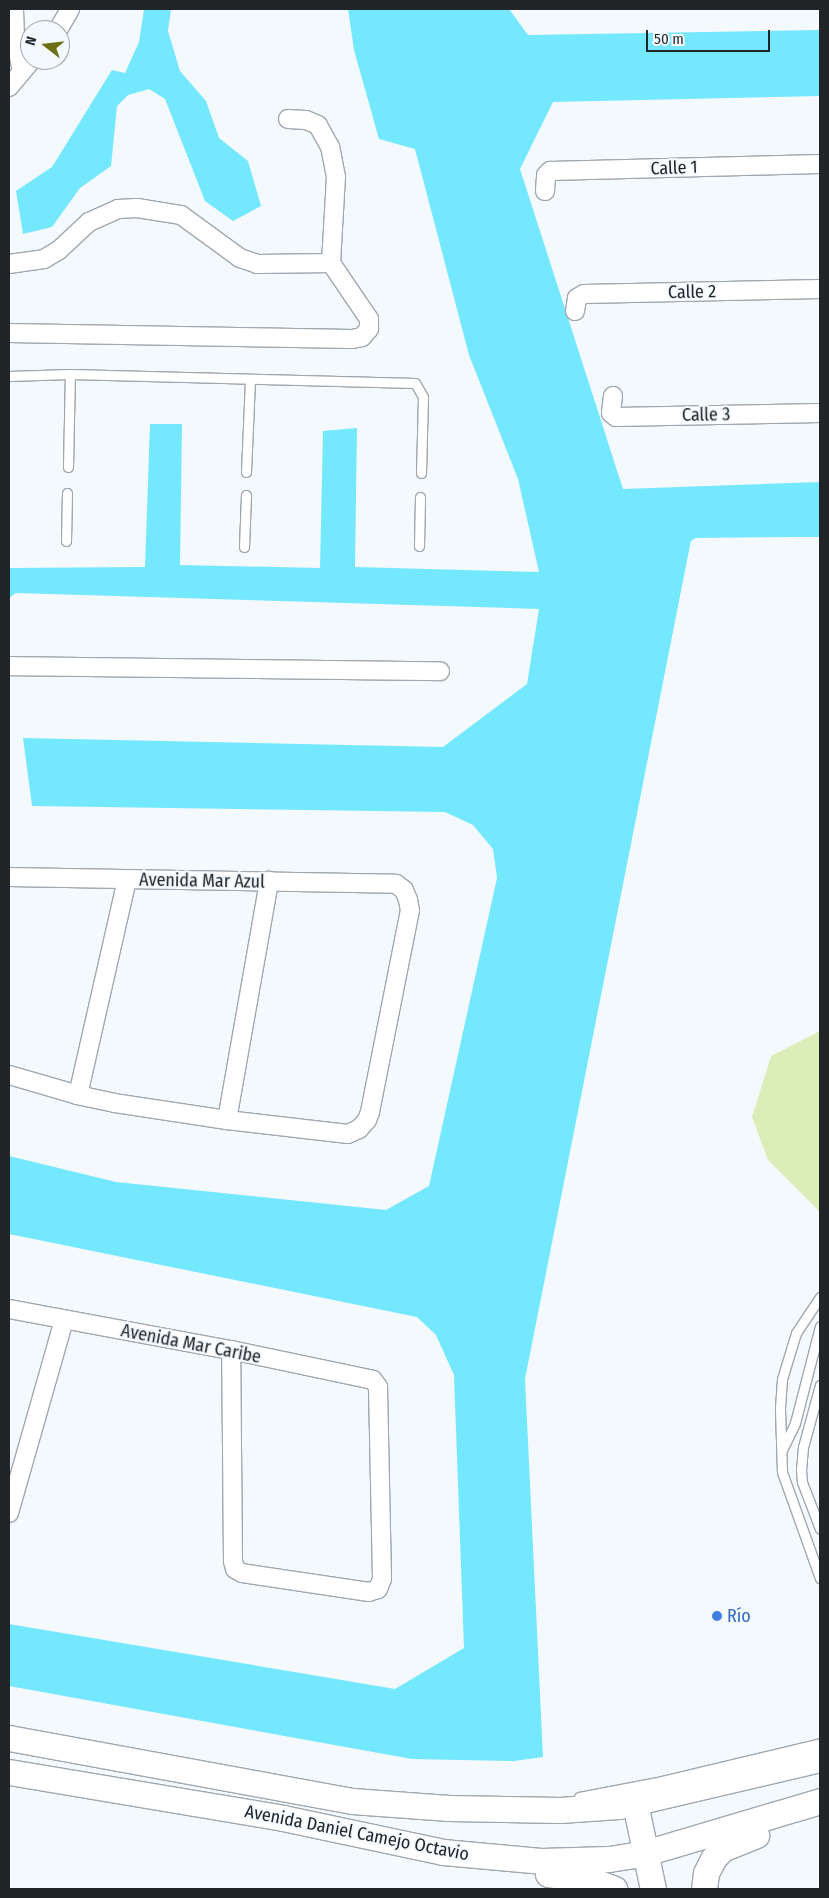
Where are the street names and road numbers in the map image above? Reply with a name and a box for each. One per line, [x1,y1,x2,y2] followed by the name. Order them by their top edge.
[650,156,698,180] street label: Calle 1
[668,281,716,303] street label: Calle 2
[682,404,730,426] street label: Calle 3
[139,869,265,893] street label: Avenida Mar Azul
[119,1320,263,1368] street label: Avenida Mar Caribe
[243,1801,471,1865] street label: Avenida Daniel Camejo Octavio

